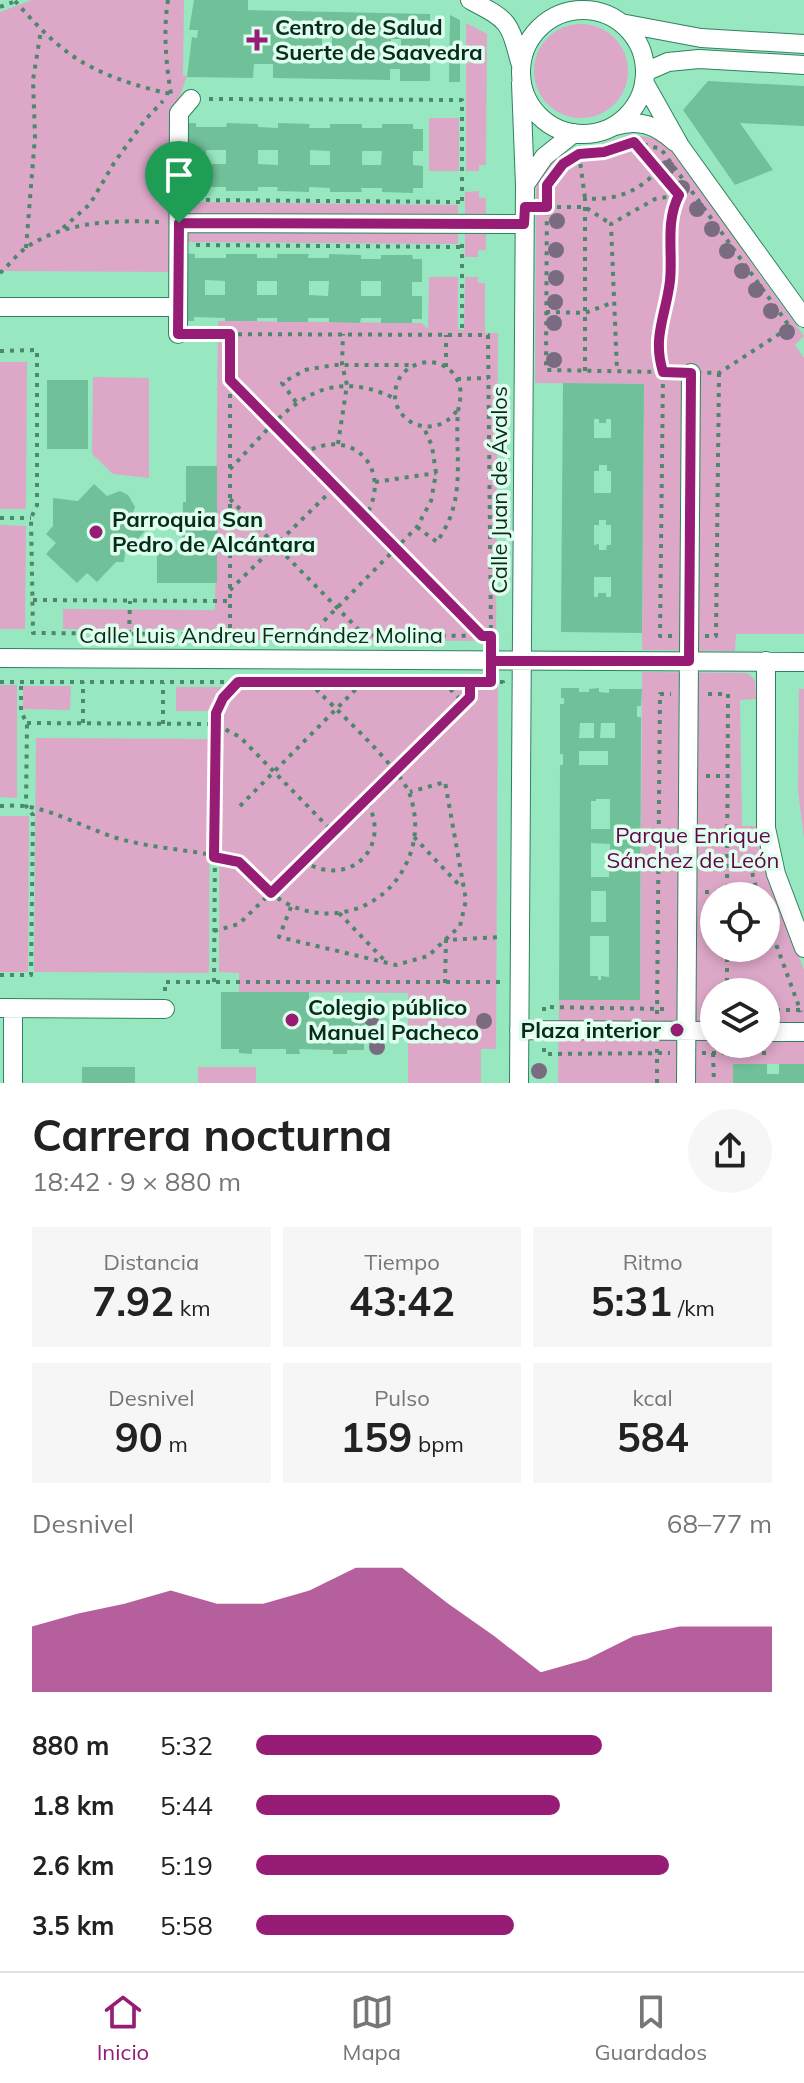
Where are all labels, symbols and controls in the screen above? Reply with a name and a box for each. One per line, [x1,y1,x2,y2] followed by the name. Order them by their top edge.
[275,13,483,66] place label: Centro de Salud Suerte de Saavedra
[246,29,268,51] marker: Centro de Salud Suerte de Saavedra
[145,141,213,223] pin
[157,153,201,197] icon: arrive
[485,386,513,594] street label: Calle Juan de Ávalos
[112,505,315,558] place label: Parroquia San Pedro de Alcántara
[87,523,105,541] marker: Parroquia San Pedro de Alcántara
[79,621,443,649] street label: Calle Luis Andreu Fernández Molina
[607,821,779,874] park label: Parque Enrique Sánchez de León
[700,882,780,1058] map controls
[700,882,780,962] button: locate
[700,978,780,1058] button: layers
[308,993,479,1046] place label: Colegio público Manuel Pacheco
[283,1011,301,1029] marker: Colegio público Manuel Pacheco
[520,1016,661,1044] place label: Plaza interior
[668,1021,686,1039] marker: Plaza interior
[32,1107,392,1162] text: Carrera nocturna
[688,1109,772,1193] button: share
[32,1165,241,1198] text: 18:42 · 9 × 880 m
[104,1248,199,1276] text: Distancia
[364,1248,440,1276] text: Tiempo
[623,1248,683,1276] text: Ritmo
[92,1276,174,1326] text: 7.92
[349,1276,455,1326] text: 43:42
[590,1276,672,1326] text: 5:31
[174,1294,210,1322] text: km
[672,1294,715,1322] text: /km
[108,1384,194,1412] text: Desnivel
[374,1384,430,1412] text: Pulso
[633,1384,673,1412] text: kcal
[115,1412,163,1462] text: 90
[340,1412,412,1462] text: 159
[617,1412,689,1462] text: 584
[163,1430,188,1458] text: m
[412,1430,464,1458] text: bpm
[32,1507,134,1540] text: Desnivel
[667,1507,772,1540] text: 68–77 m
[32,1729,109,1762] text: 880 m
[160,1729,213,1762] text: 5:32
[32,1789,115,1822] text: 1.8 km
[160,1789,213,1822] text: 5:44
[32,1849,115,1882] text: 2.6 km
[160,1849,213,1882] text: 5:19
[32,1909,115,1942] text: 3.5 km
[160,1909,213,1942] text: 5:58
[97,1990,149,2066] tab: Inicio
[343,1990,401,2066] tab: Mapa
[594,1990,707,2066] tab: Guardados

